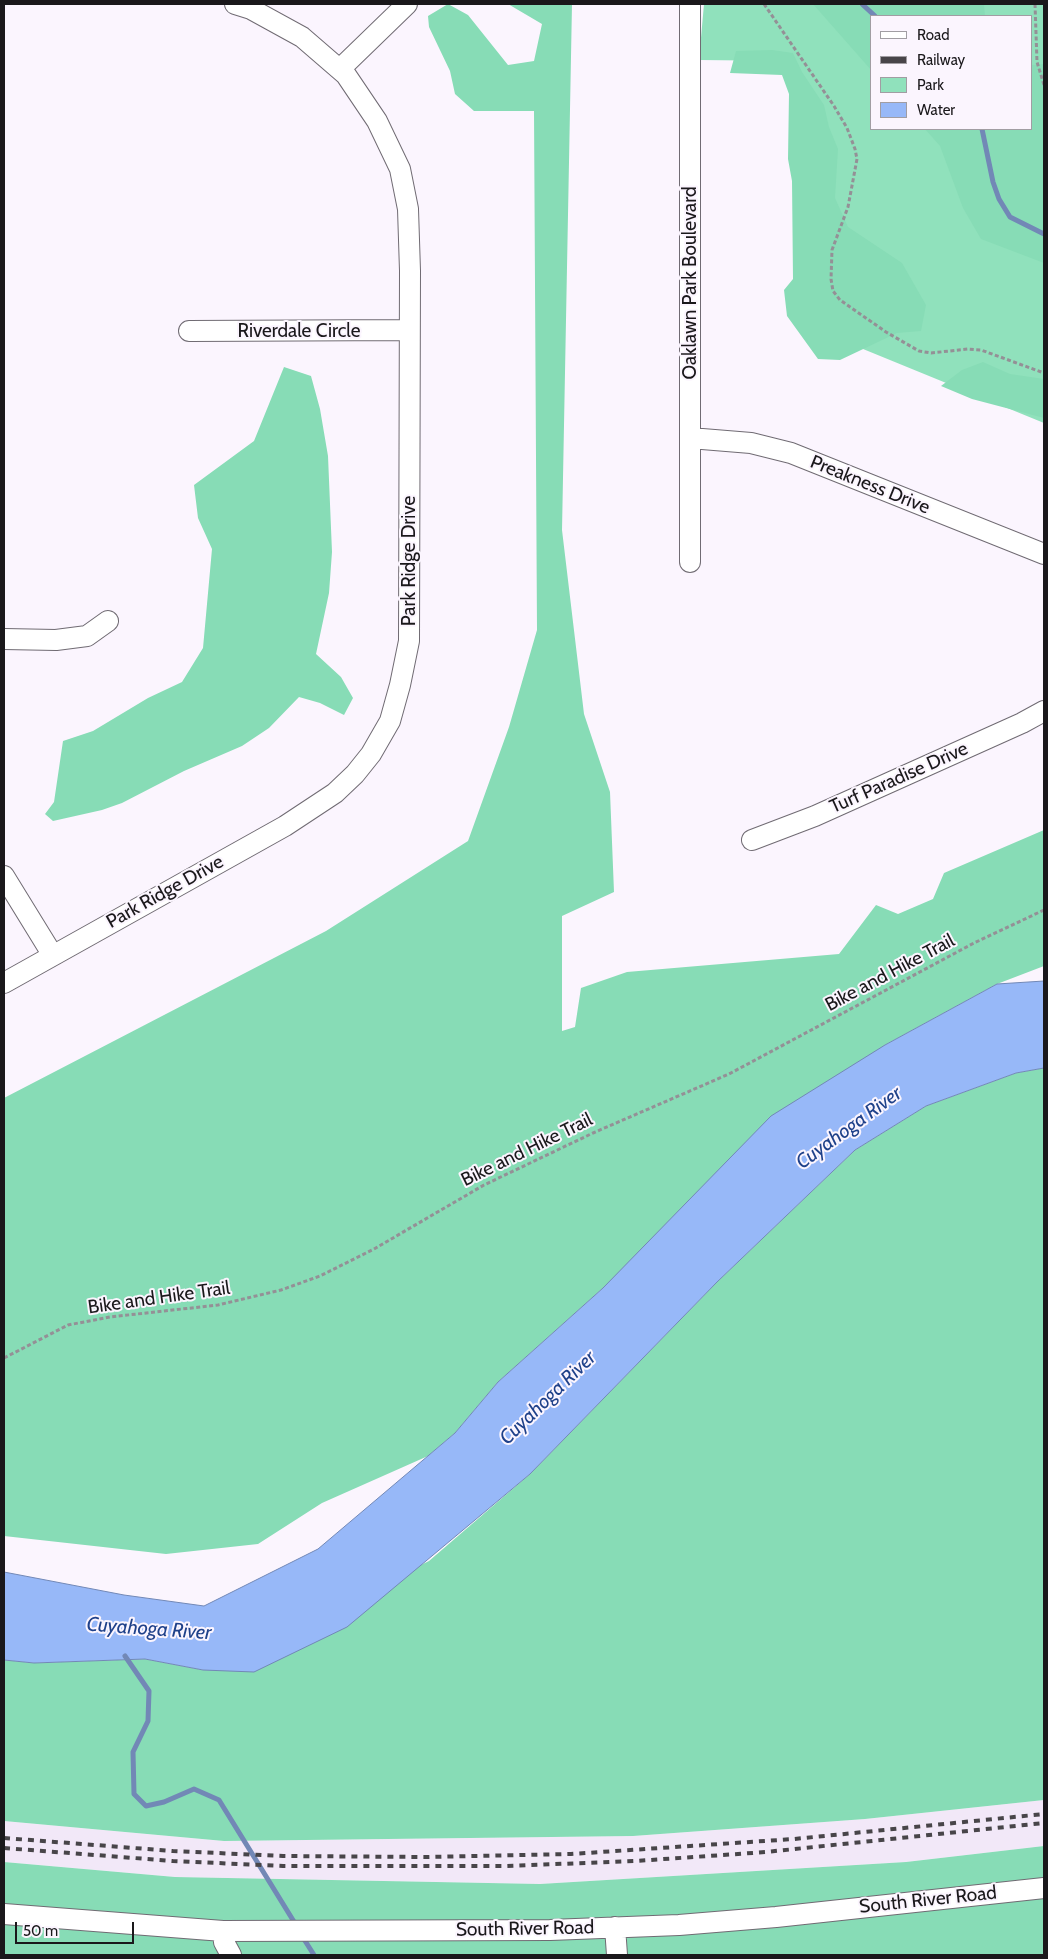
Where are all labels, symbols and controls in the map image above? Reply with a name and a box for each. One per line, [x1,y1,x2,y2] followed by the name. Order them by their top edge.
[870,15,1033,130] legend
[917,26,950,44] text: Road
[917,51,965,69] text: Railway
[917,76,944,94] text: Park
[917,101,955,119] text: Water
[679,186,701,380] street label: Oaklawn Park Boulevard
[238,320,360,342] street label: Riverdale Circle
[807,451,933,519] street label: Preakness Drive
[398,496,420,626] street label: Park Ridge Drive
[826,737,972,819] street label: Turf Paradise Drive
[102,850,228,934] street label: Park Ridge Drive
[821,929,959,1017] street label: Bike and Hike Trail
[791,1082,907,1174] water label: Cuyahoga River
[458,1108,596,1192] street label: Bike and Hike Trail
[86,1277,232,1319] street label: Bike and Hike Trail
[495,1346,601,1450] water label: Cuyahoga River
[86,1613,212,1645] water label: Cuyahoga River
[858,1881,998,1919] street label: South River Road
[18,1912,136,1944] scale bar
[456,1916,594,1942] street label: South River Road
[23,1922,58,1940] text: 50 m

